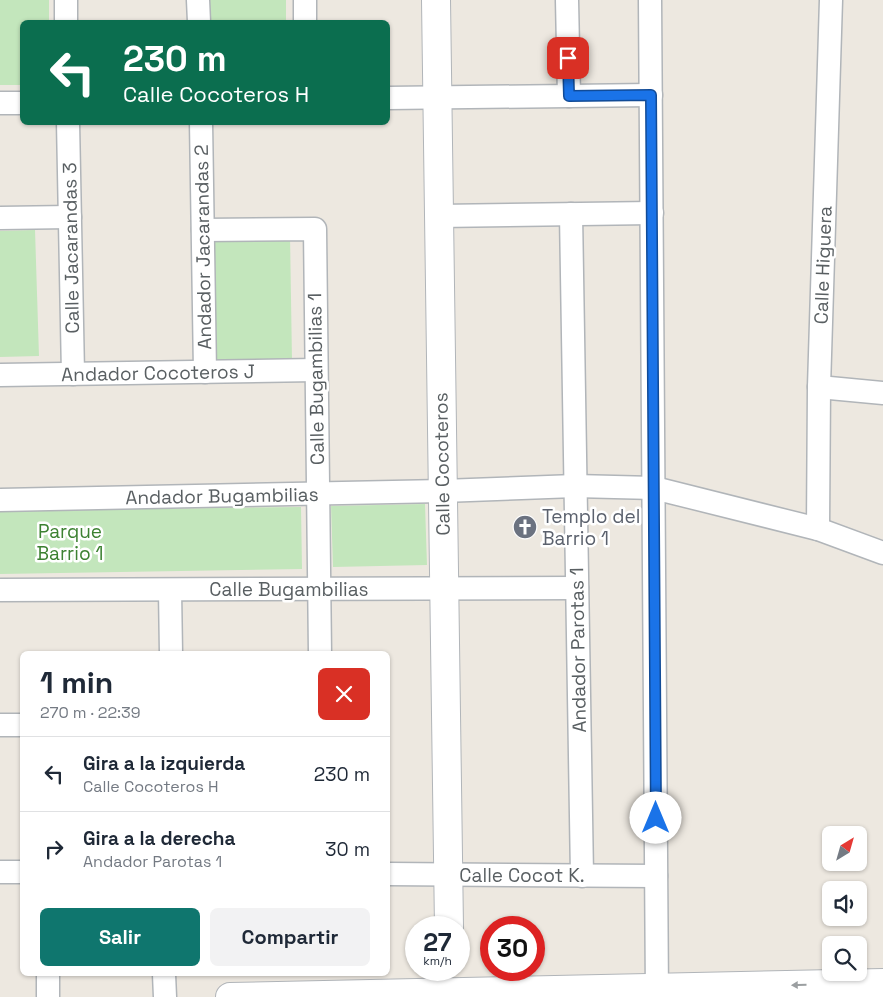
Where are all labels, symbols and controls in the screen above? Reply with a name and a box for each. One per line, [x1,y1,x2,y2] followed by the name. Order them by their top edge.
[123,37,227,81] text: 230 m
[547,37,589,79] pin
[40,40,105,105] icon: left
[554,44,582,72] icon: arrive
[123,80,309,108] text: Calle Cocoteros H
[189,144,217,350] street label: Andador Jacarandas 2
[57,162,85,334] street label: Calle Jacarandas 3
[808,205,838,325] street label: Calle Higuera
[302,293,330,465] street label: Calle Bugambilias 1
[61,359,255,387] street label: Andador Cocoteros J
[428,392,456,536] street label: Calle Cocoteros
[125,482,319,510] street label: Andador Bugambilias
[542,504,641,551] place label: Templo del Barrio 1
[512,514,538,540] church icon: Templo del Barrio 1
[36,519,104,566] park label: Parque Barrio 1
[564,567,592,733] street label: Andador Parotas 1
[209,577,369,602] street label: Calle Bugambilias
[40,663,113,702] text: 1 min
[318,668,370,720] button: close
[40,702,141,723] text: 270 m · 22:39
[83,751,245,776] text: Gira a la izquierda
[40,760,68,788] icon: left
[314,762,370,787] text: 230 m
[83,776,218,797] text: Calle Cocoteros H
[629,791,681,843] position arrow
[83,826,235,851] text: Gira a la derecha
[822,826,868,871] north arrow
[822,826,867,981] map controls
[40,835,68,863] icon: right
[325,837,370,862] text: 30 m
[83,851,222,872] text: Andador Parotas 1
[459,863,585,888] street label: Calle Cocot K.
[822,881,867,926] button: sound
[40,908,200,966] button: Salir
[210,908,370,966] button: Compartir
[480,916,545,981] speed limit sign: 30
[423,926,452,958] text: 27
[822,936,867,981] button: search
[423,953,452,969] text: km/h
[791,981,807,989] one-way arrow

